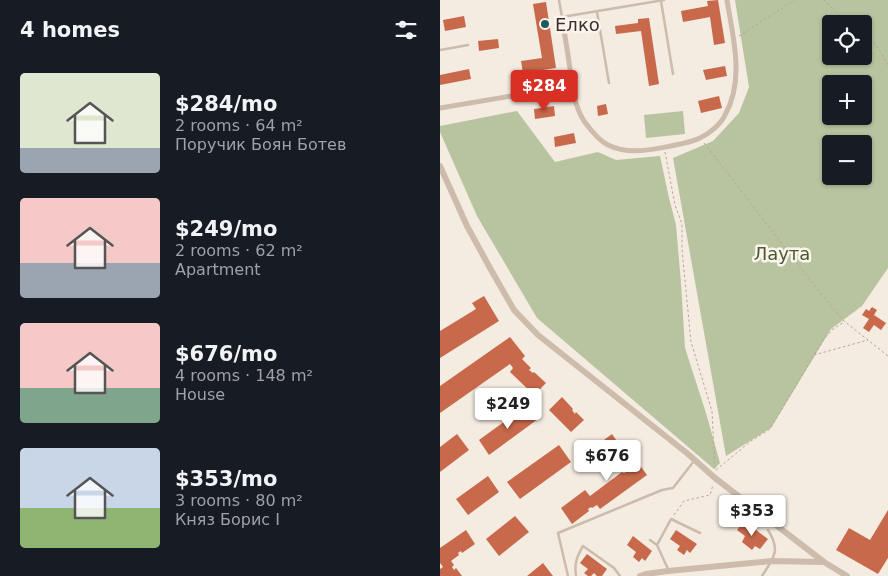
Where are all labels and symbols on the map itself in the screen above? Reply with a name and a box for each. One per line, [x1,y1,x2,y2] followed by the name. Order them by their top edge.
[555,14,600,35] place label: Елко
[539,18,551,30] marker: Елко
[514,70,574,112] pin: $284
[754,243,810,264] park label: Лаута
[478,388,538,430] pin: $249
[577,440,637,482] pin: $676
[722,494,782,537] pin: $353

